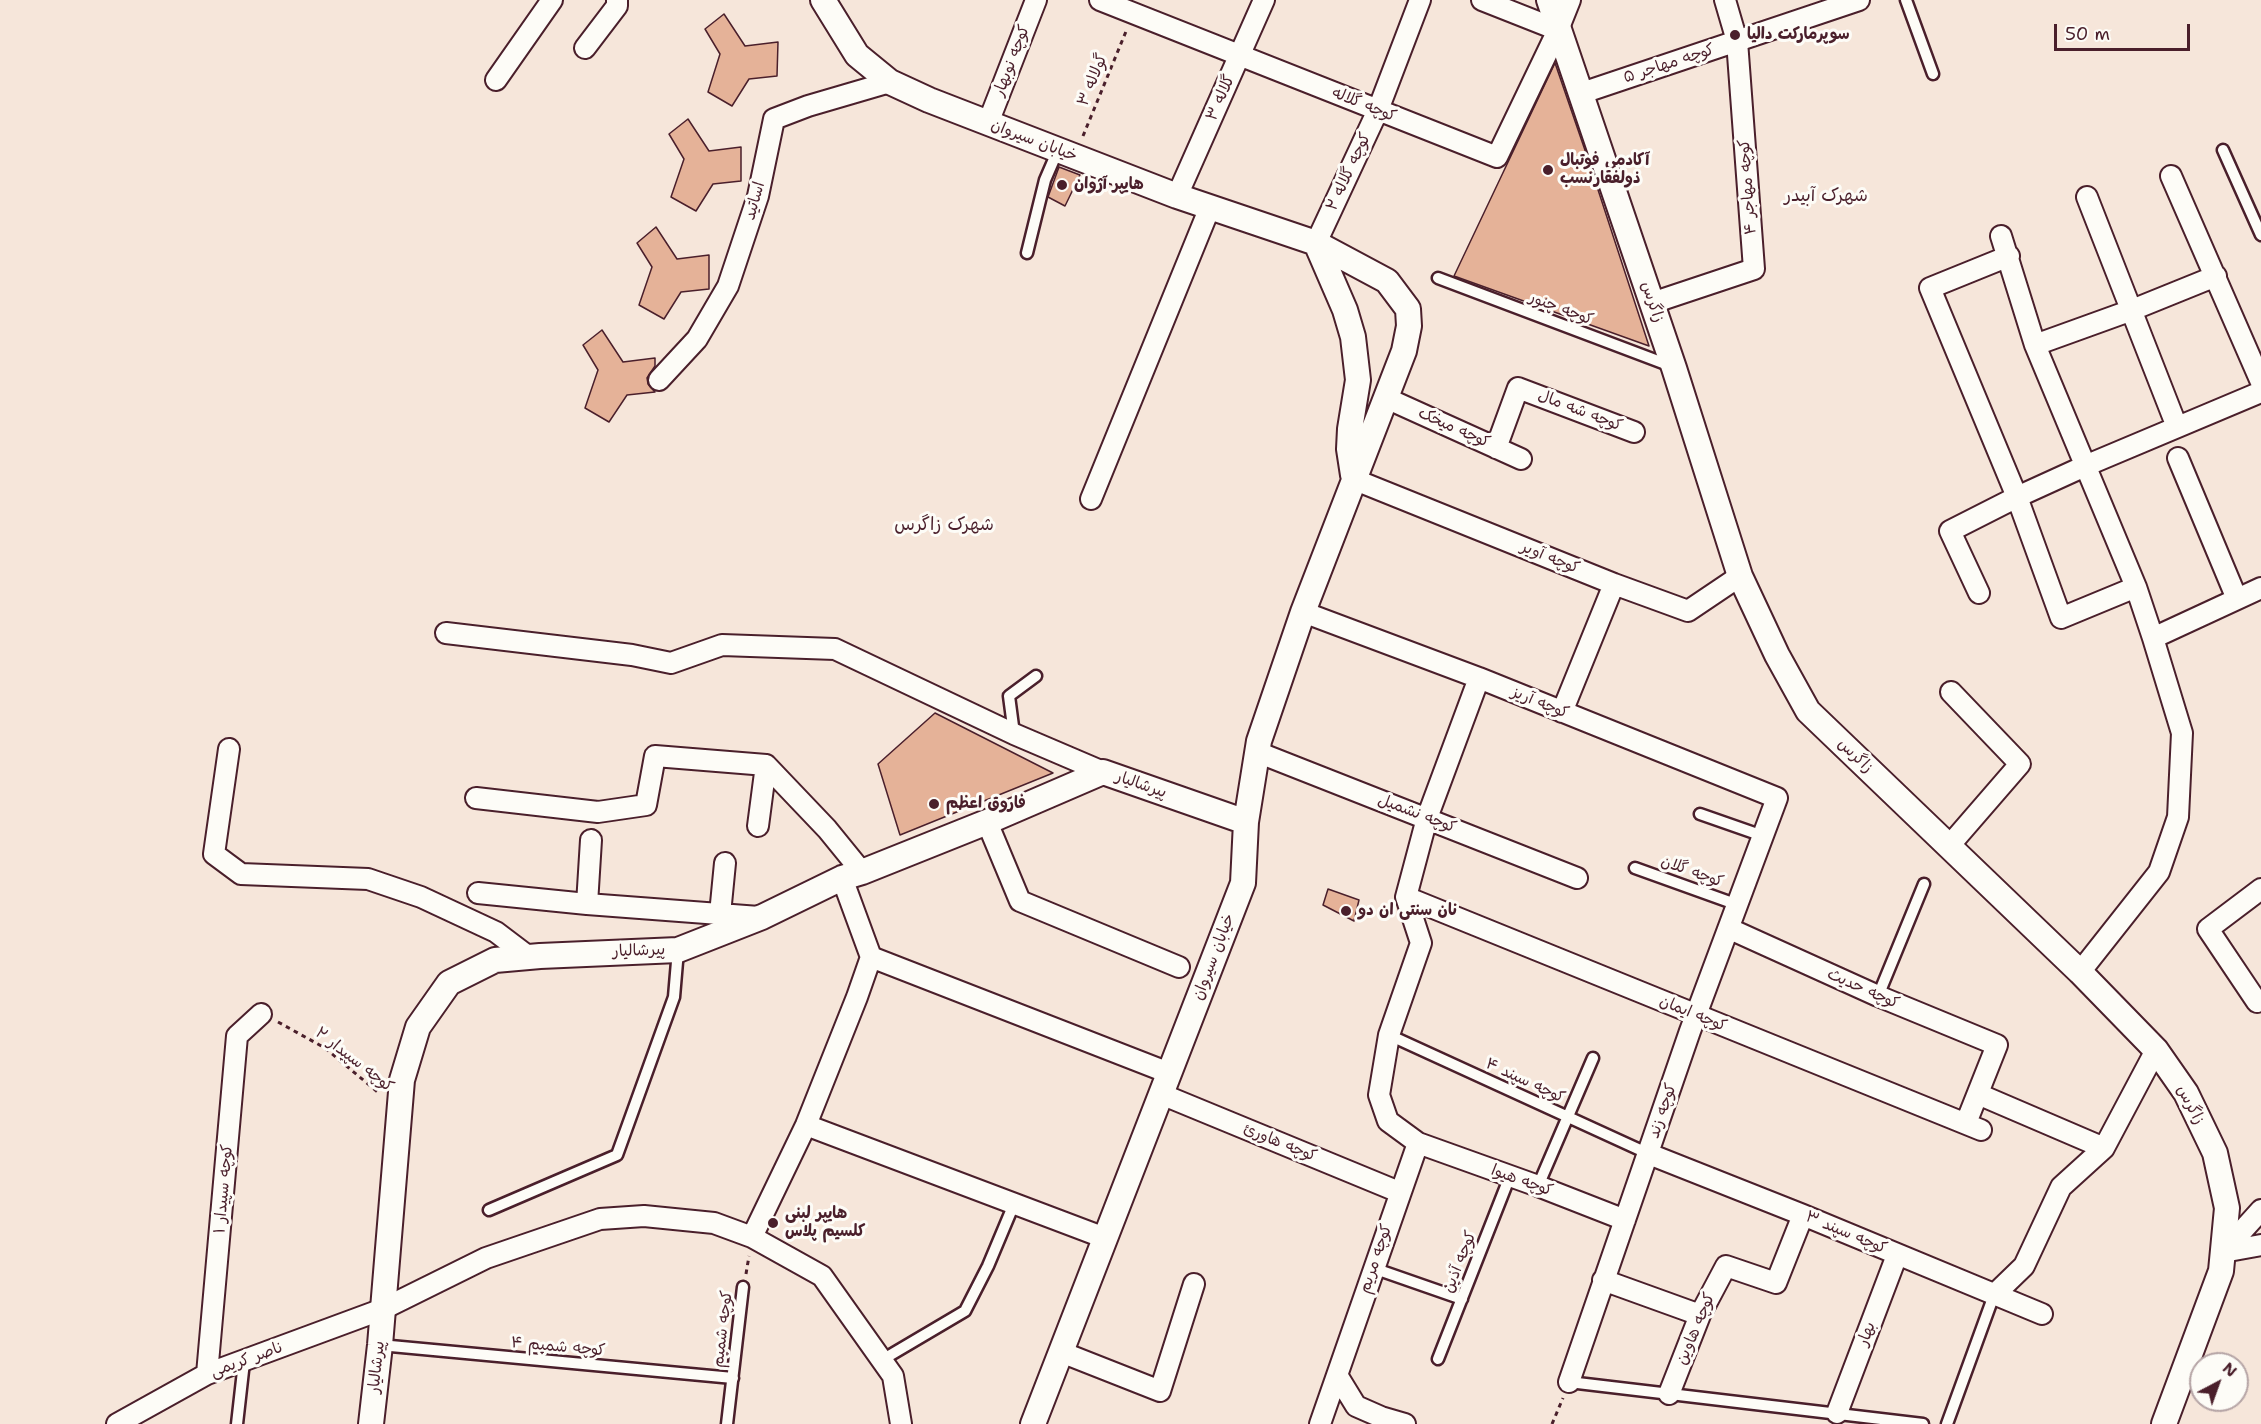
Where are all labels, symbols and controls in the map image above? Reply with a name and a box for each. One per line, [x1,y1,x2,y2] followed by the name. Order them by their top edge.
[2057,12,2194,50] scale bar
[990,22,1034,100] street label: کوچه نوبهار
[2065,22,2110,46] text: 50 m
[1747,25,1850,45] place label: سوپرمارکت دالیا
[1728,28,1742,42] marker: سوپرمارکت دالیا
[1621,40,1717,88] street label: کوچه مهاجر ۵
[1074,51,1112,109] street label: گولاله ۳
[1202,72,1240,124] street label: گلاله ۳
[1329,83,1399,127] street label: کوچه گلاله
[988,116,1080,166] street label: خیابان سیروان
[1323,130,1375,214] street label: کوچه گلاله ۲
[1735,139,1761,235] street label: کوچه مهاجر ۴
[1560,151,1649,189] place label: آکادمی فوتبال ذولفقارنسب
[1541,163,1555,177] marker: آکادمی فوتبال ذولفقارنسب
[1074,175,1144,195] place label: هایپر آژوان
[1055,178,1069,192] marker: هایپر آژوان
[740,180,770,222] street label: اساتید
[1784,185,1868,207] district label: شهرک آبیدر
[1636,279,1668,325] street label: زاگرس
[1526,288,1596,330] street label: کوچه چنور
[1535,386,1625,436] street label: کوچه شه مال
[1415,404,1493,452] street label: کوچه میخک
[894,514,994,536] district label: شهرک زاگرس
[1518,538,1582,578] street label: کوچه آویر
[1508,683,1572,723] street label: کوچه آریز
[1833,735,1877,777] street label: زاگرس
[1113,767,1169,803] street label: پیرشالیار
[1375,790,1459,838] street label: کوچه نشمیل
[946,794,1026,814] place label: فاروق اعظم
[927,797,941,811] marker: فاروق اعظم
[1658,852,1726,892] street label: کوچه گلان
[1358,901,1457,921] place label: نان سنتی ان دو
[1339,904,1353,918] marker: نان سنتی ان دو
[1189,911,1239,1003] street label: خیابان سیروان
[612,940,666,962] street label: پیرشالیار
[1824,965,1902,1013] street label: کوچه حدیث
[1656,992,1730,1036] street label: کوچه ایمان
[311,1023,397,1097] street label: کوچه سپیدار ۲
[1482,1054,1568,1108] street label: کوچه سپند ۴
[1645,1081,1681,1141] street label: کوچه زند
[2172,1082,2208,1128] street label: زاگرس
[1240,1120,1320,1166] street label: کوچه هاورئ
[211,1144,237,1234] street label: کوچه سپیدار ۱
[1488,1161,1556,1201] street label: کوچه هیوا
[785,1204,865,1242] place label: هایپر لبنی کلسیم پلاس
[1802,1207,1890,1259] street label: کوچه سپند ۳
[766,1216,780,1230] marker: هایپر لبنی کلسیم پلاس
[1355,1222,1397,1296] street label: کوچه مریم
[1439,1228,1481,1296] street label: کوچه آذین
[709,1289,737,1369] street label: کوچه شمیم
[1672,1290,1720,1368] street label: کوچه هاوین
[1854,1319,1880,1349] street label: بهار
[510,1333,606,1361] street label: کوچه شمیم ۴
[208,1338,286,1382] street label: ناصر کریمی
[365,1340,389,1394] street label: پیرشالیار
[2189,1352,2249,1412] north arrow
[2218,1357,2242,1382] text: N

